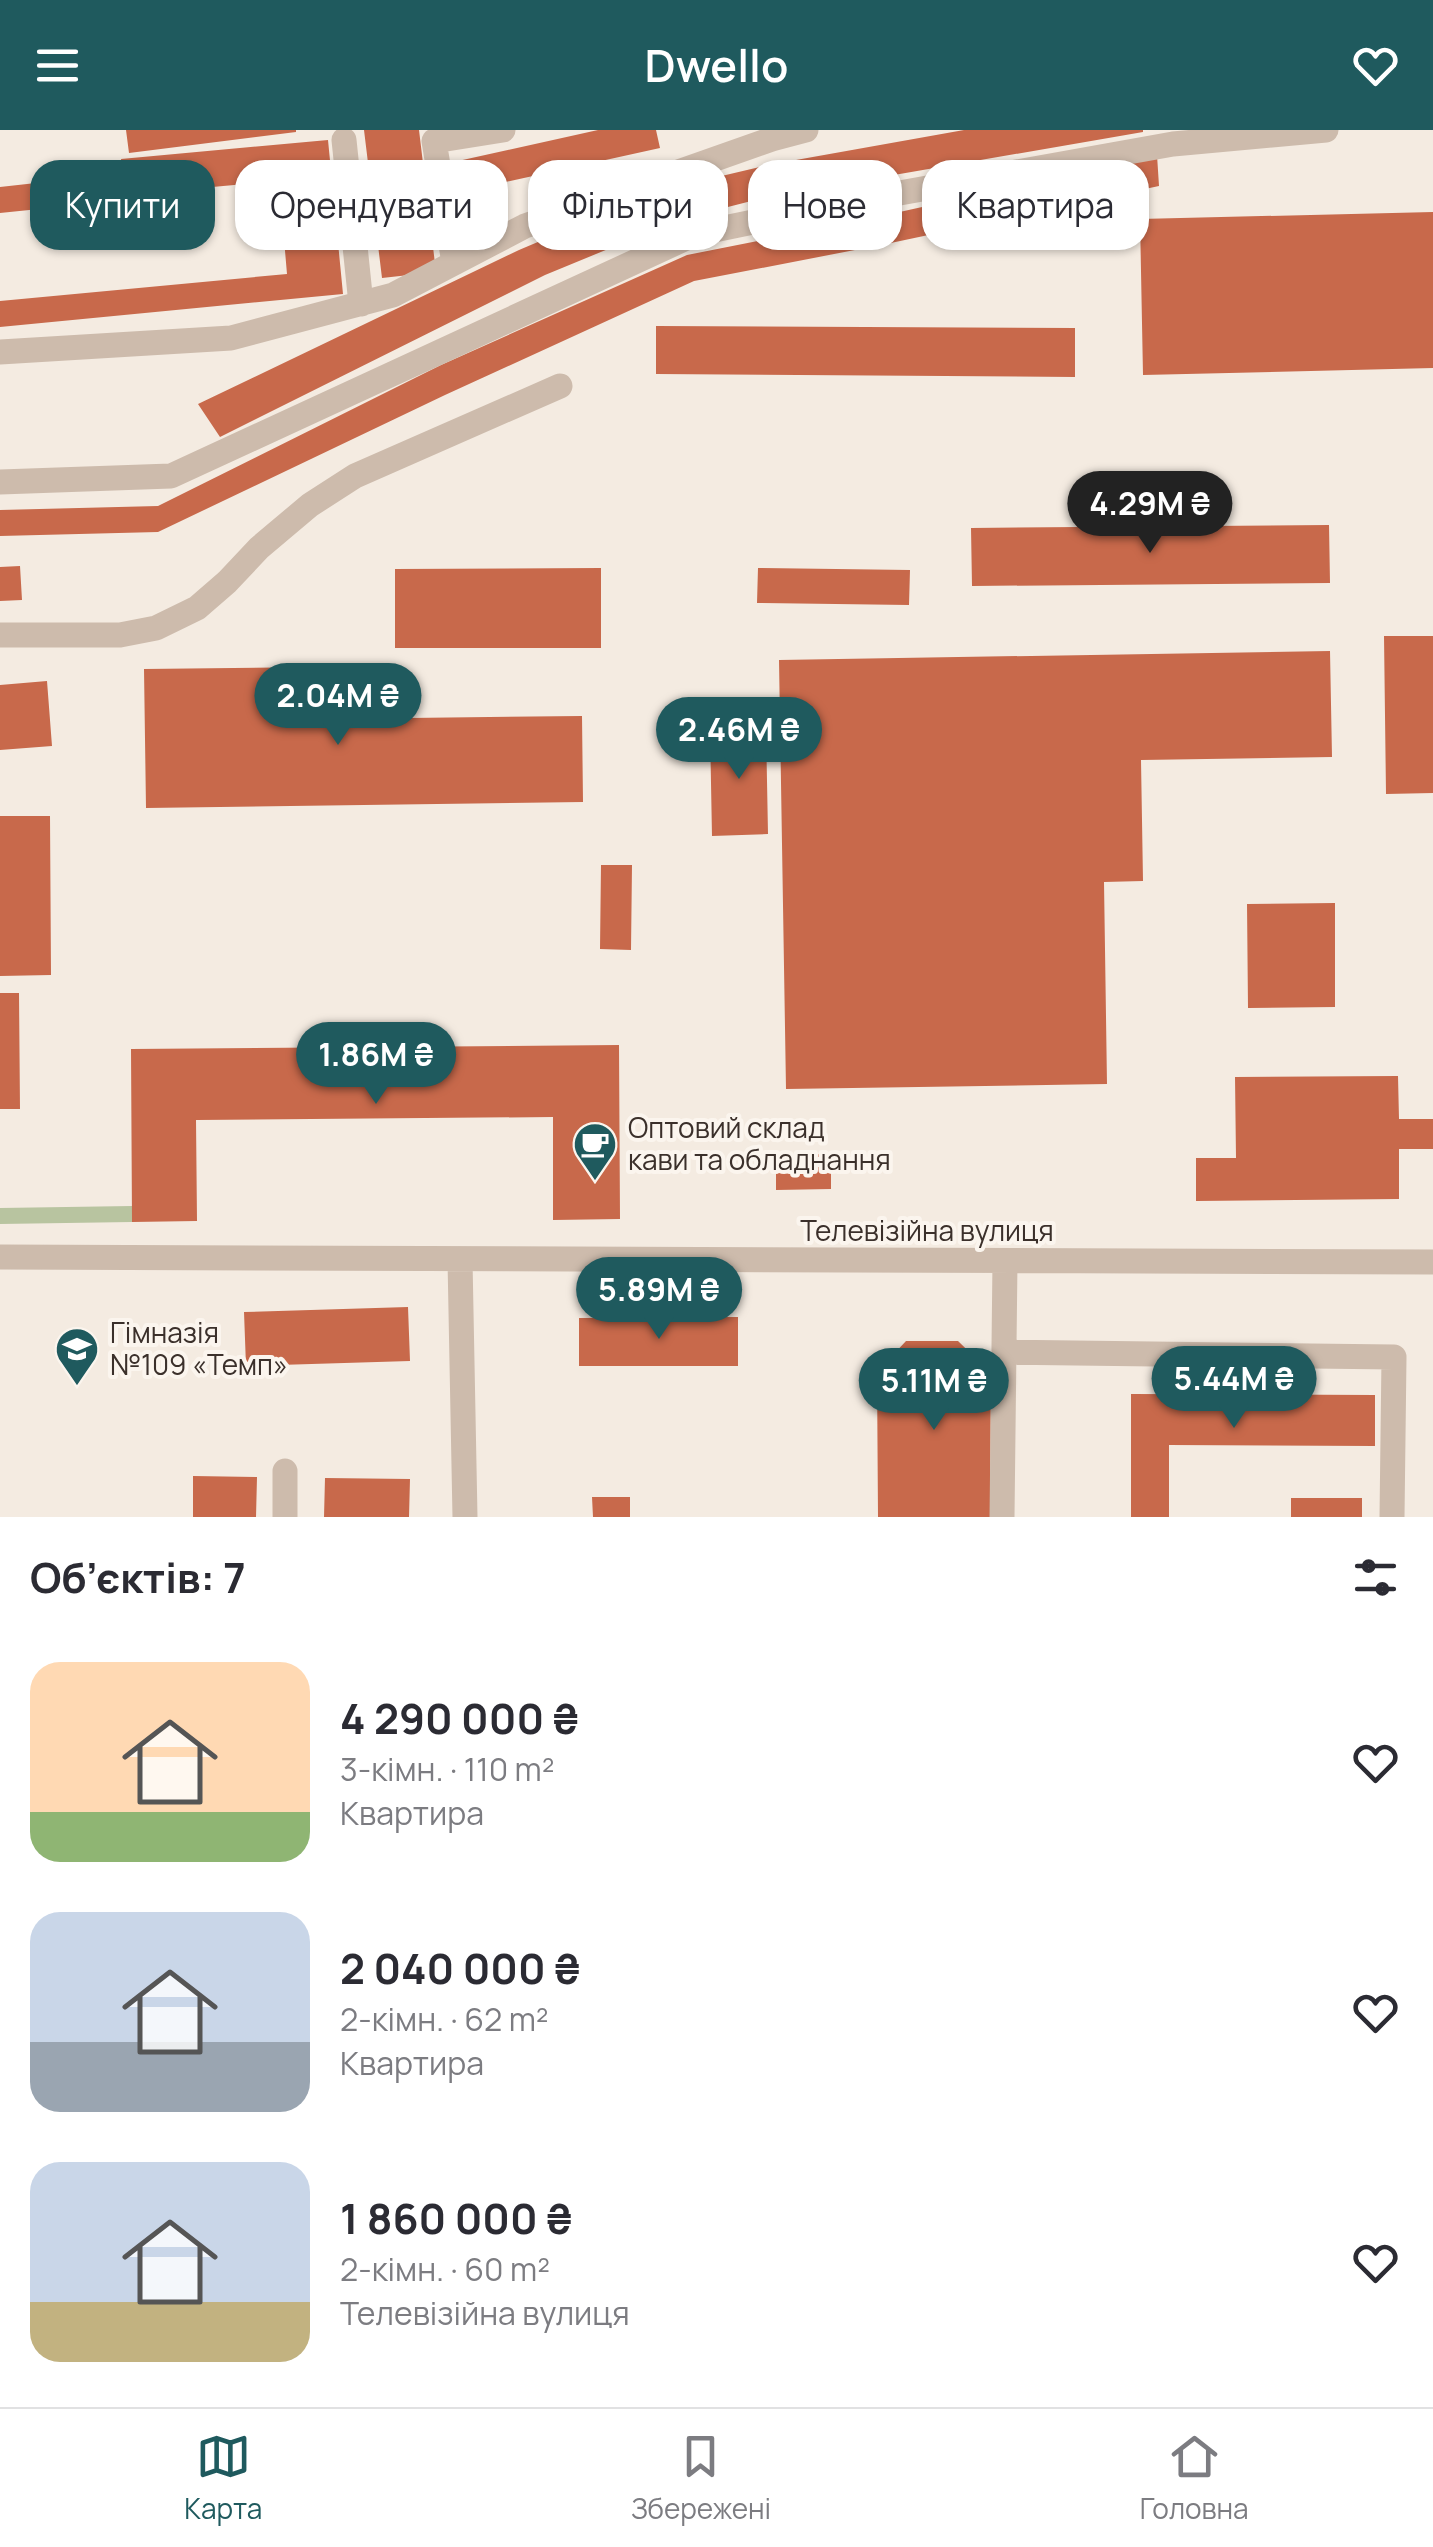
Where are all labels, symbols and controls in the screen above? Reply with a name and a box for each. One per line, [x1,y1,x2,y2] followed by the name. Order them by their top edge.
[645,34,788,96] text: Dwello
[30,38,85,93] icon: menu
[1348,38,1403,93] icon: heart
[30,160,215,250] chip: Купити
[235,160,508,250] chip: Орендувати
[528,160,728,250] chip: Фільтри
[748,160,902,250] chip: Нове
[922,160,1149,250] chip: Квартира
[1058,471,1242,556] pin: 4.29M ₴
[1089,481,1211,525] text: 4.29M ₴
[246,663,430,748] pin: 2.04M ₴
[276,673,400,717] text: 2.04M ₴
[647,697,831,782] pin: 2.46M ₴
[678,707,800,751] text: 2.46M ₴
[284,1022,468,1107] pin: 1.86M ₴
[318,1032,434,1076] text: 1.86M ₴
[628,1108,891,1178] place label: Оптовий склад кави та обладнання
[572,1121,618,1182] cafe icon: Оптовий склад кави та обладнання
[800,1211,1054,1249] street label: Телевізійна вулиця
[567,1257,751,1342] pin: 5.89M ₴
[598,1267,720,1311] text: 5.89M ₴
[110,1313,288,1383] place label: Гімназія №109 «Темп»
[54,1326,100,1387] school or university icon: Гімназія №109 «Темп»
[1142,1346,1326,1431] pin: 5.44M ₴
[842,1348,1026,1433] pin: 5.11M ₴
[1174,1356,1294,1400] text: 5.44M ₴
[881,1358,987,1402] text: 5.11M ₴
[30,1548,246,1606] text: Об’єктів: 7
[1348,1550,1403,1605] icon: filters
[340,1689,579,1747] text: 4 290 000 ₴
[110,1702,230,1822] icon: home
[1348,1735,1403,1790] icon: heart
[340,1747,555,1791] text: 3-кімн. · 110 m²
[340,1791,484,1835] text: Квартира
[340,1939,580,1997] text: 2 040 000 ₴
[110,1952,230,2072] icon: home
[1348,1985,1403,2040] icon: heart
[340,1997,549,2041] text: 2-кімн. · 62 m²
[340,2041,484,2085] text: Квартира
[340,2189,572,2247] text: 1 860 000 ₴
[110,2202,230,2322] icon: home
[1348,2235,1403,2290] icon: heart
[340,2247,550,2291] text: 2-кімн. · 60 m²
[340,2291,630,2335] text: Телевізійна вулиця
[184,2429,262,2527] tab: Карта
[631,2429,771,2527] tab: Збережені
[1140,2429,1249,2527] tab: Головна

